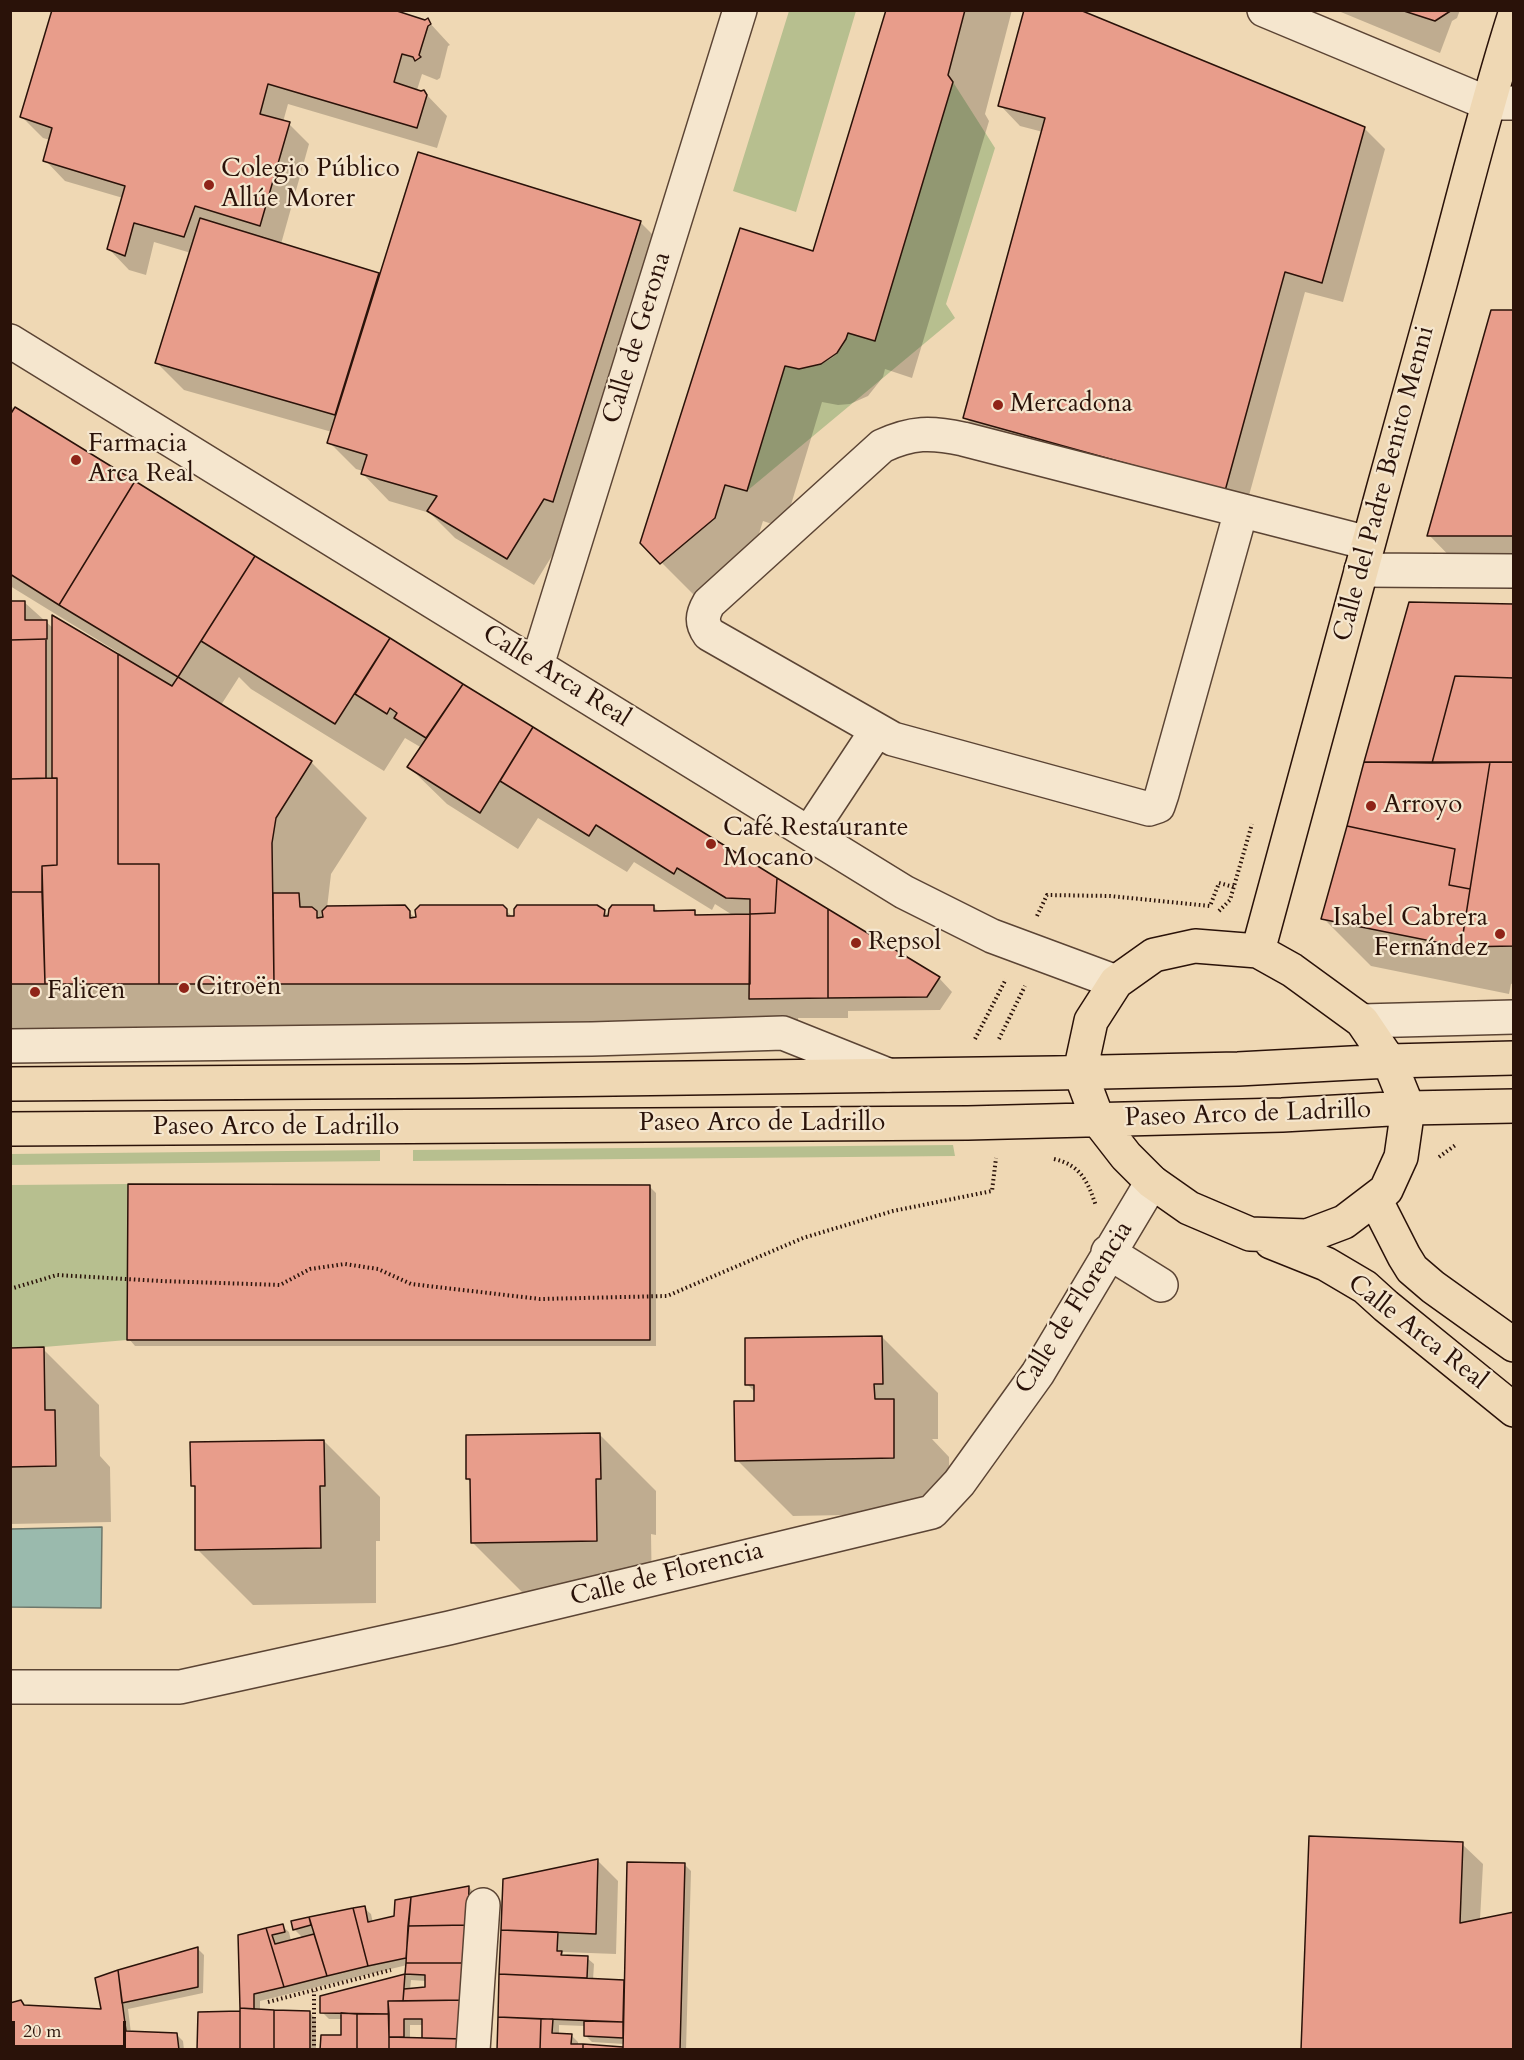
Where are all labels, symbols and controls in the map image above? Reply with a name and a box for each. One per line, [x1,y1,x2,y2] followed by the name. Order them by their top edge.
[221,154,400,216] place label: Colegio Público Allúe Morer
[202,178,216,192] marker: Colegio Público Allúe Morer
[597,248,679,428] street label: Calle de Gerona
[1328,323,1442,645] street label: Calle del Padre Benito Menni
[1010,389,1133,421] place label: Mercadona
[991,398,1005,412] marker: Mercadona
[88,429,194,490] place label: Farmacia Arca Real
[69,453,83,467] marker: Farmacia Arca Real
[476,619,636,735] street label: Calle Arca Real
[1383,790,1462,822] place label: Arroyo
[1364,799,1378,813] marker: Arroyo
[723,813,909,874] place label: Café Restaurante Mocano
[704,837,718,851] marker: Café Restaurante Mocano
[1333,903,1488,964] place label: Isabel Cabrera Fernández
[868,927,941,959] place label: Repsol
[1493,927,1507,941] marker: Isabel Cabrera Fernández
[849,936,863,950] marker: Repsol
[196,972,282,1004] place label: Citroën
[47,976,125,1008] place label: Falicen
[177,981,191,995] marker: Citroën
[28,985,42,999] marker: Falicen
[1124,1095,1372,1135] street label: Paseo Arco de Ladrillo
[639,1108,885,1140] street label: Paseo Arco de Ladrillo
[153,1112,399,1144] street label: Paseo Arco de Ladrillo
[1009,1216,1141,1400] street label: Calle de Florencia
[1341,1269,1493,1397] street label: Calle Arca Real
[567,1536,767,1614] street label: Calle de Florencia
[15,2009,129,2047] scale bar
[23,2019,62,2044] text: 20 m

